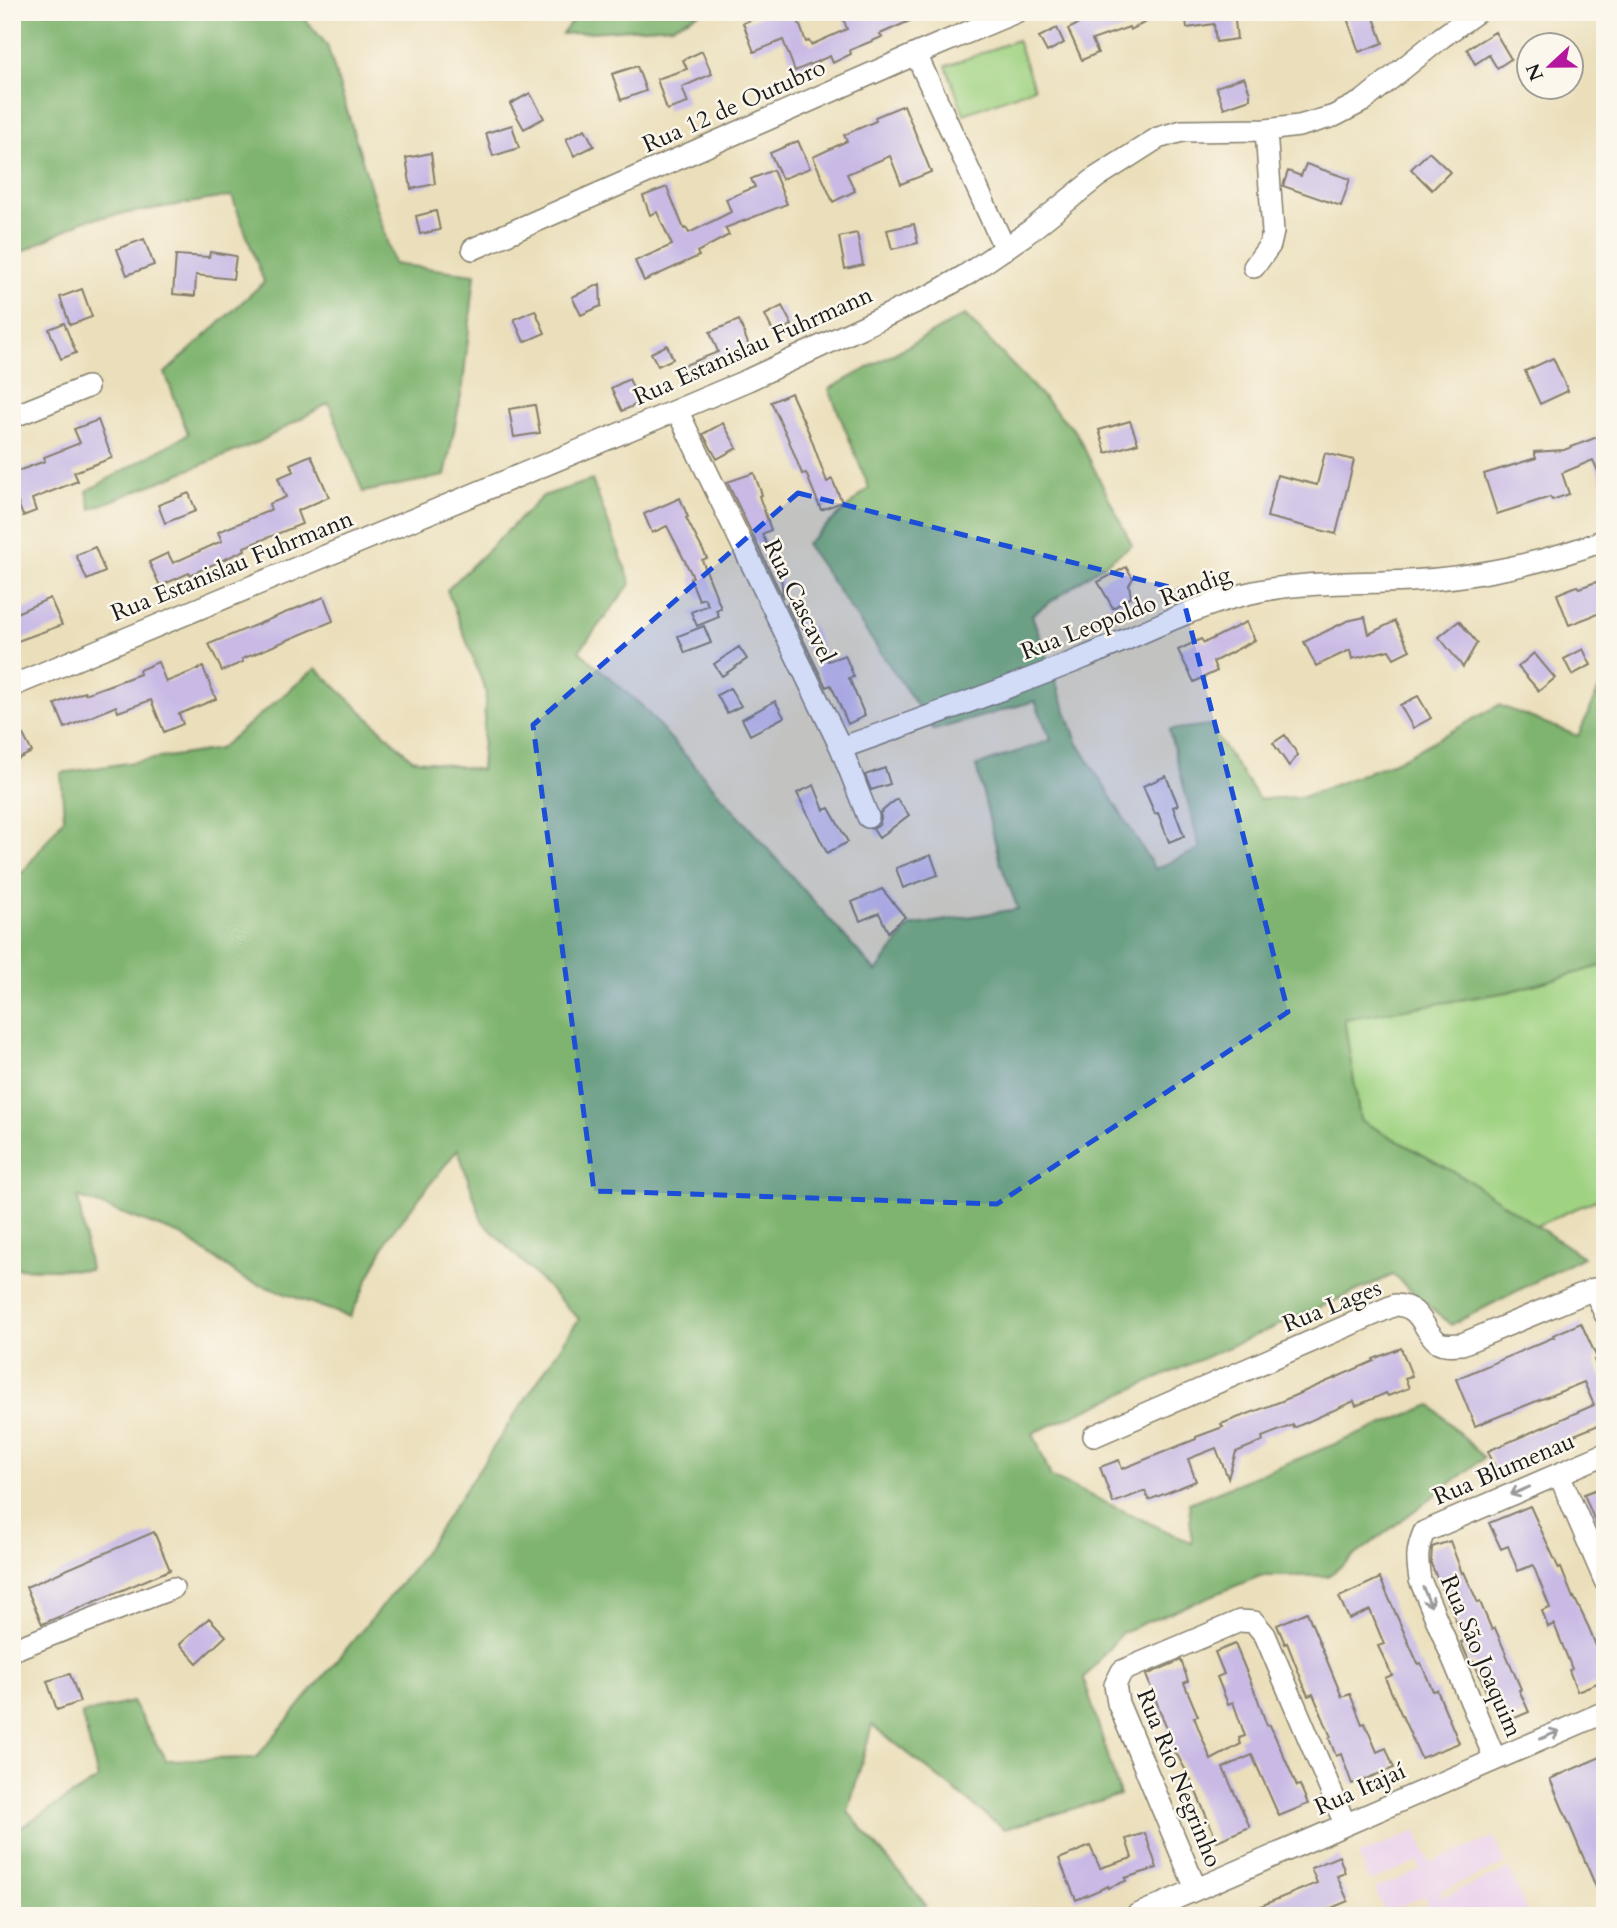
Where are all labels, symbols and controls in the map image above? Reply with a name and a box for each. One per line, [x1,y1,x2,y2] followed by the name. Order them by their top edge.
[1516,32,1586,102] north arrow
[637,51,831,161] street label: Rua 12 de Outubro
[1520,59,1550,85] text: N
[628,278,878,414] street label: Rua Estanislau Fuhrmann
[106,502,358,630] street label: Rua Estanislau Fuhrmann
[755,534,843,668] street label: Rua Cascavel
[1016,558,1236,668] street label: Rua Leopoldo Randig
[1278,1271,1386,1341] street label: Rua Lages
[1428,1424,1580,1514] street label: Rua Blumenau
[1509,1485,1531,1498] one-way arrow
[1432,1570,1530,1743] street label: Rua São Joaquim
[1421,1586,1434,1607] one-way arrow
[1128,1684,1230,1872] street label: Rua Rio Negrinho
[1539,1728,1560,1741] one-way arrow
[1309,1754,1411,1824] street label: Rua Itajaí

